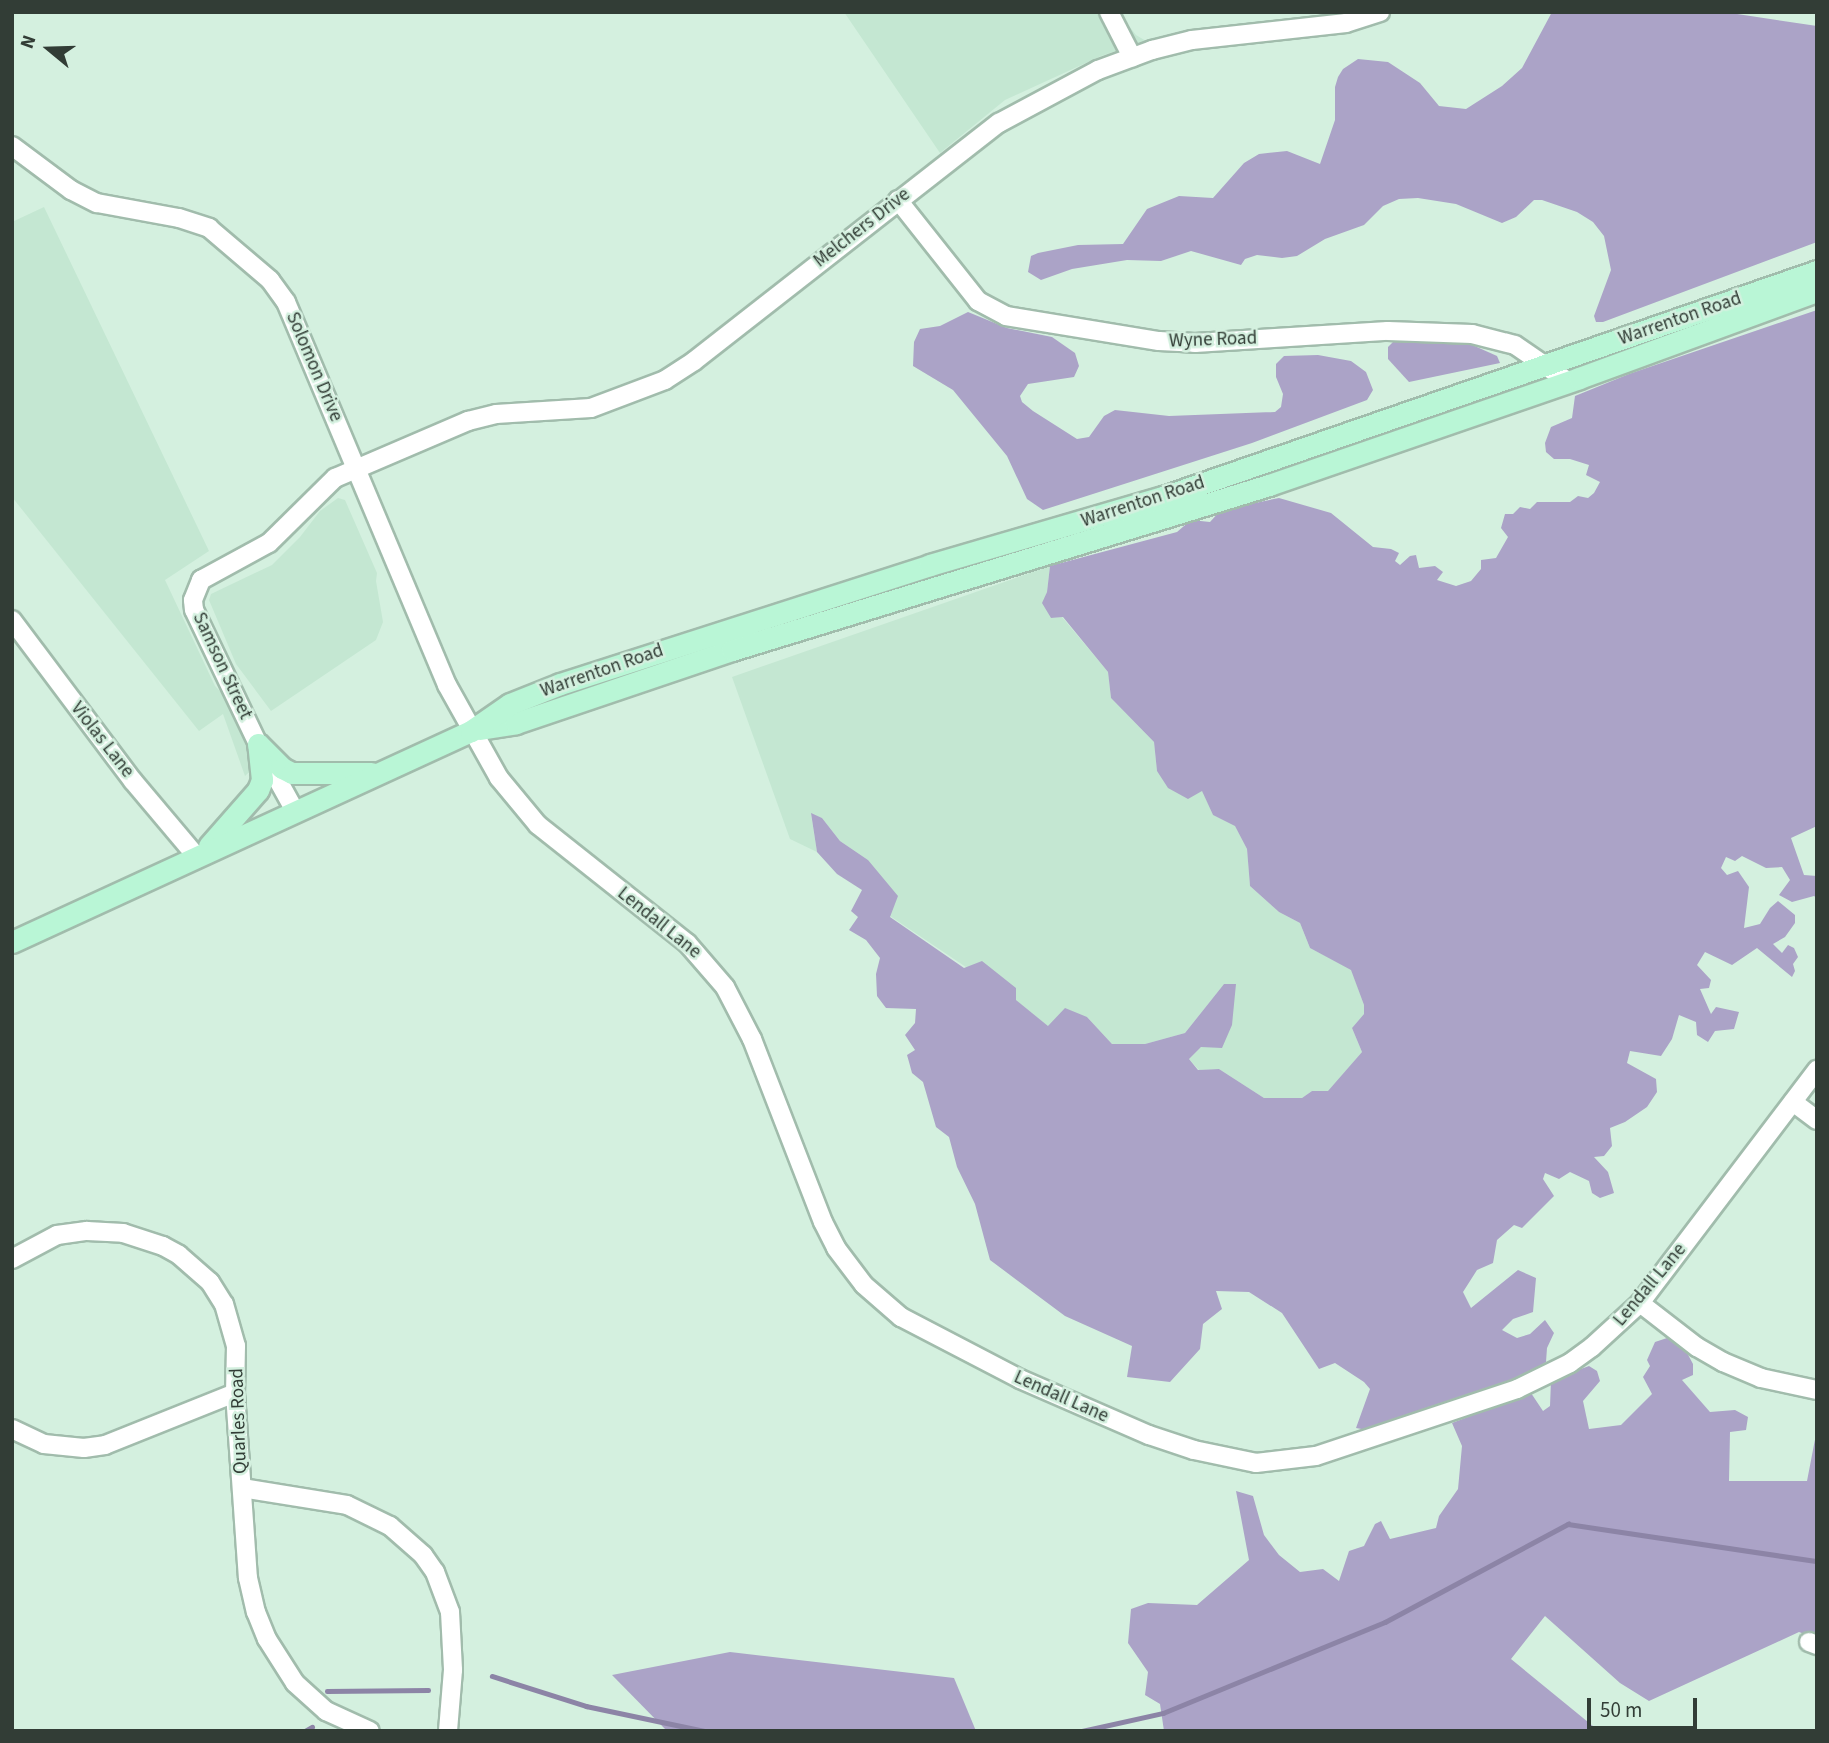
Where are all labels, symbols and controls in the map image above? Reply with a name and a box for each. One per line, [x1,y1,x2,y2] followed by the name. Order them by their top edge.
[14,14,84,84] north arrow
[14,32,43,52] text: N
[809,183,915,273] street label: Melchers Drive
[1616,287,1744,351] street label: Warrenton Road
[281,309,347,425] street label: Solomon Drive
[1169,327,1257,353] street label: Wyne Road
[1078,471,1208,533] street label: Warrenton Road
[187,609,257,723] street label: Samson Street
[538,639,666,703] street label: Warrenton Road
[65,698,139,782] street label: Violas Lane
[613,882,705,964] street label: Lendall Lane
[1609,1239,1691,1331] street label: Lendall Lane
[1010,1366,1112,1428] street label: Lendall Lane
[226,1368,252,1474] street label: Quarles Road
[1591,1684,1701,1728] scale bar
[1600,1695,1642,1725] text: 50 m

